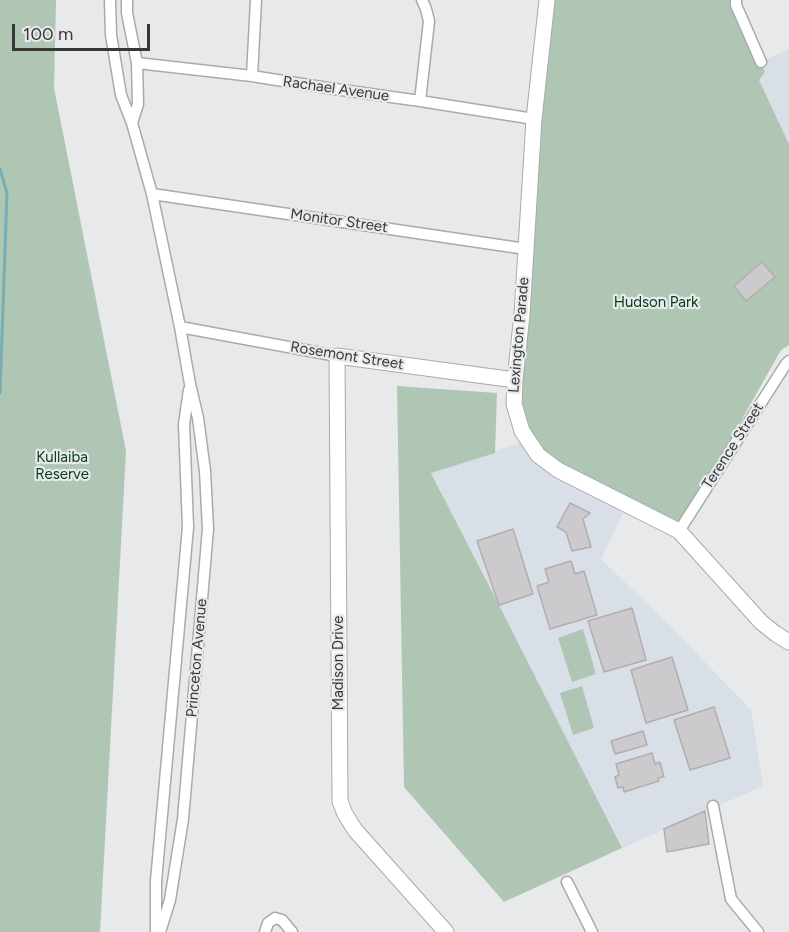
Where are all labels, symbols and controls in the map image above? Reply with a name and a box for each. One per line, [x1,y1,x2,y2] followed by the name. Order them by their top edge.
[15,12,153,50] scale bar
[23,23,73,45] text: 100 m
[282,73,390,105] street label: Rachael Avenue
[289,205,389,237] street label: Monitor Street
[505,276,533,394] street label: Lexington Parade
[614,294,698,312] park label: Hudson Park
[289,338,405,374] street label: Rosemont Street
[698,400,768,492] street label: Terence Street
[35,449,89,484] park label: Kullaiba Reserve
[183,598,211,718] street label: Princeton Avenue
[330,615,348,711] street label: Madison Drive

